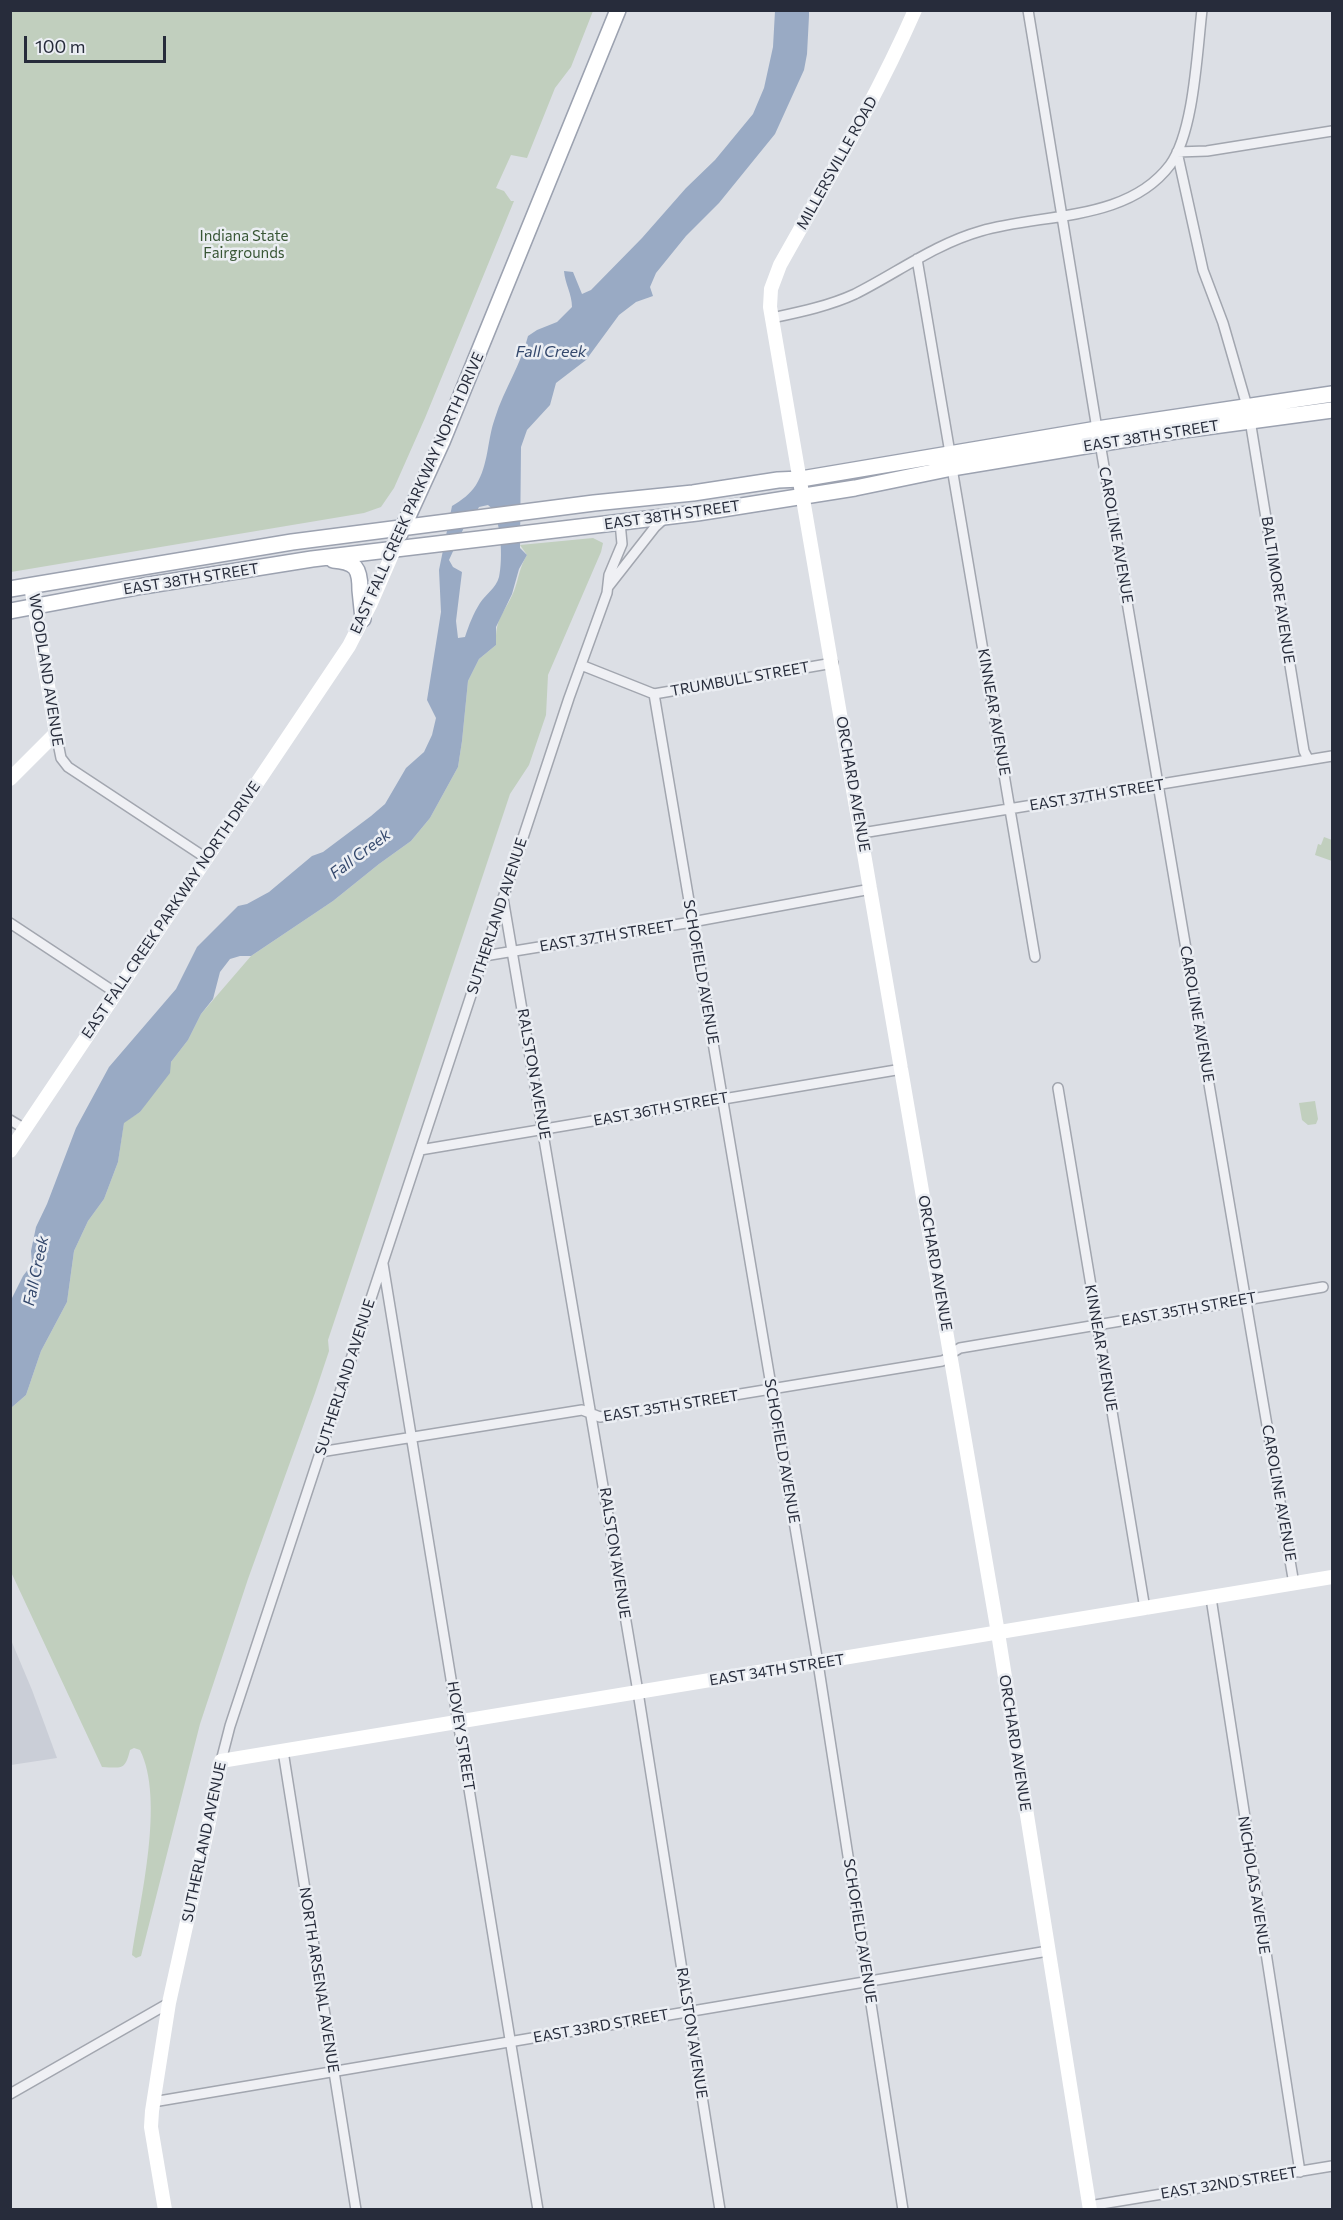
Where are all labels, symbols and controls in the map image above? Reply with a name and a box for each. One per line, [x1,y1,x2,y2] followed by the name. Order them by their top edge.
[27,24,170,62] scale bar
[35,35,85,57] text: 100 m
[793,93,881,233] street label: MILLERSVILLE ROAD
[199,227,289,262] park label: Indiana State Fairgrounds
[515,342,587,362] water label: Fall Creek
[346,349,488,637] street label: EAST FALL CREEK PARKWAY NORTH DRIVE
[1082,416,1220,456] street label: EAST 38TH STREET
[1095,465,1137,605] street label: CAROLINE AVENUE
[603,497,741,533] street label: EAST 38TH STREET
[1257,515,1299,665] street label: BALTIMORE AVENUE
[122,559,260,599] street label: EAST 38TH STREET
[25,592,67,748] street label: WOODLAND AVENUE
[974,647,1014,777] street label: KINNEAR AVENUE
[669,658,811,700] street label: TRUMBULL STREET
[832,715,874,853] street label: ORCHARD AVENUE
[1028,775,1166,815] street label: EAST 37TH STREET
[78,778,264,1042] street label: EAST FALL CREEK PARKWAY NORTH DRIVE
[326,825,394,883] water label: Fall Creek
[463,836,531,996] street label: SUTHERLAND AVENUE
[679,898,723,1046] street label: SCHOFIELD AVENUE
[538,916,676,956] street label: EAST 37TH STREET
[1176,944,1218,1084] street label: CAROLINE AVENUE
[514,1007,554,1141] street label: RALSTON AVENUE
[592,1088,730,1130] street label: EAST 36TH STREET
[914,1194,956,1332] street label: ORCHARD AVENUE
[19,1234,53,1308] water label: Fall Creek
[1081,1283,1121,1413] street label: KINNEAR AVENUE
[1120,1288,1258,1330] street label: EAST 35TH STREET
[311,1297,379,1457] street label: SUTHERLAND AVENUE
[760,1377,804,1525] street label: SCHOFIELD AVENUE
[602,1386,740,1426] street label: EAST 35TH STREET
[1258,1423,1300,1563] street label: CAROLINE AVENUE
[596,1486,634,1620] street label: RALSTON AVENUE
[708,1650,846,1690] street label: EAST 34TH STREET
[995,1674,1035,1812] street label: ORCHARD AVENUE
[443,1680,479,1792] street label: HOVEY STREET
[178,1760,230,1924] street label: SUTHERLAND AVENUE
[1234,1815,1274,1955] street label: NICHOLAS AVENUE
[840,1857,880,2005] street label: SCHOFIELD AVENUE
[295,1886,343,2074] street label: NORTH ARSENAL AVENUE
[673,1966,711,2100] street label: RALSTON AVENUE
[532,2005,670,2047] street label: EAST 33RD STREET
[1159,2163,1299,2203] street label: EAST 32ND STREET

